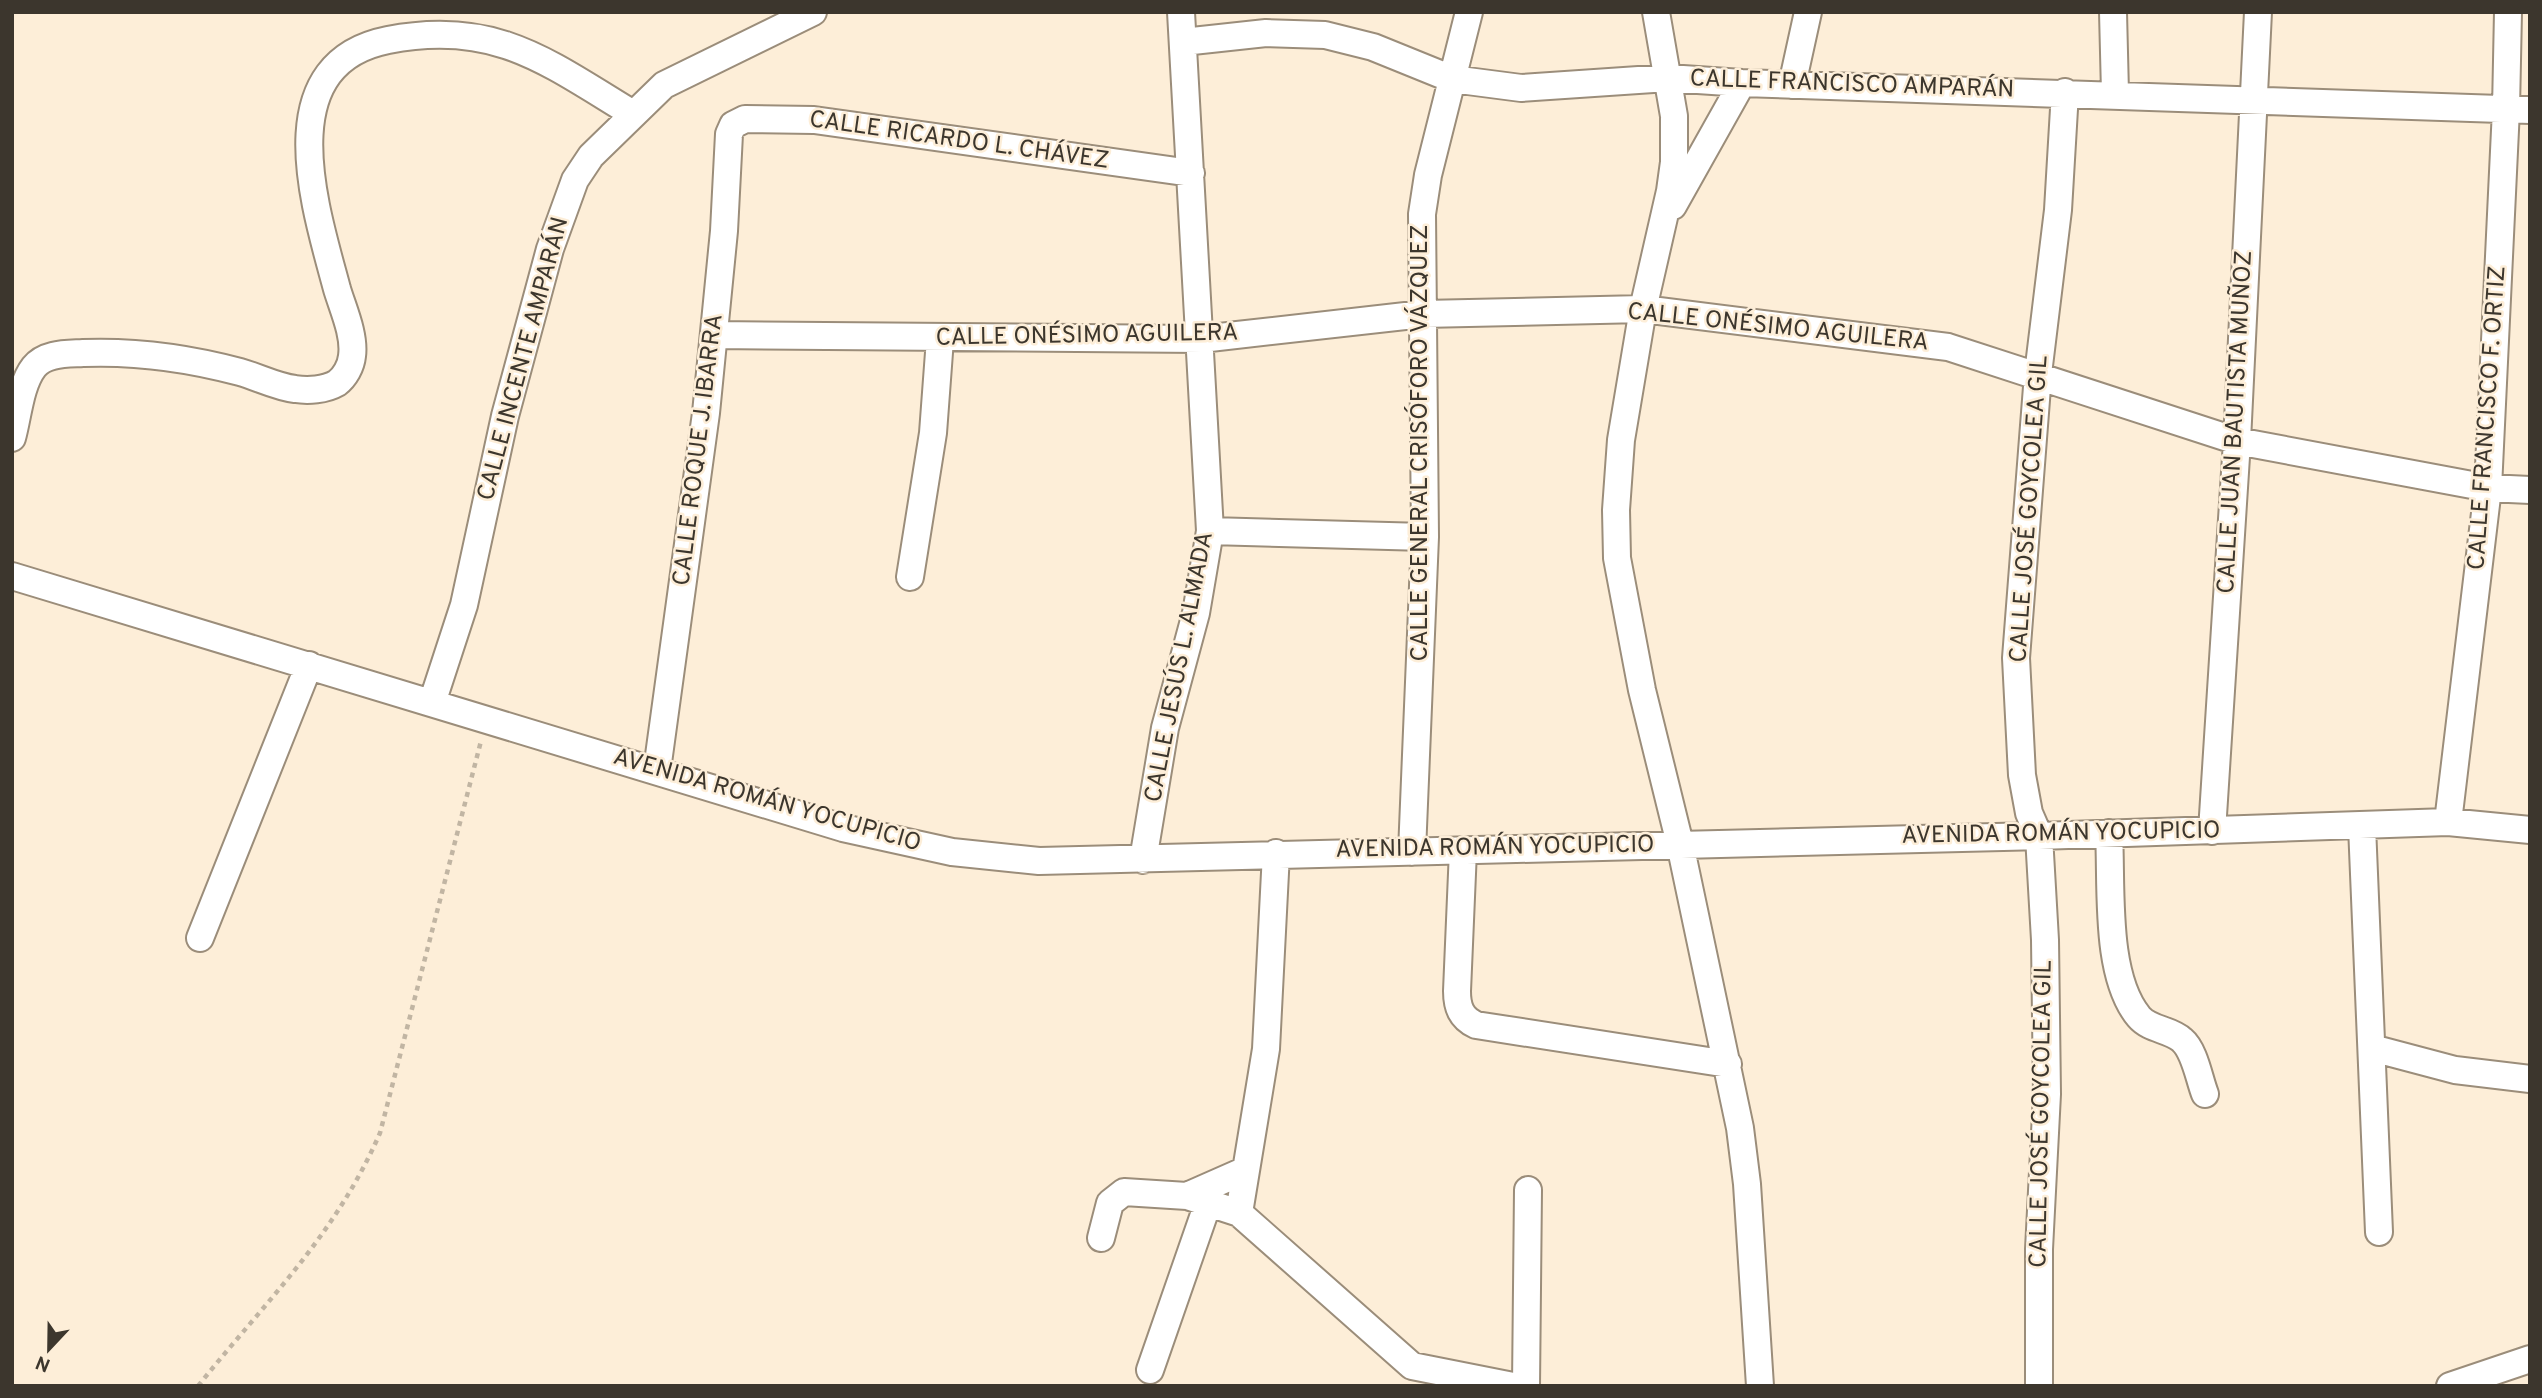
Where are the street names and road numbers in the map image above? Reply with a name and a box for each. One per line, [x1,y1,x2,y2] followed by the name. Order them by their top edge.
[1689,62,2015,106] street label: CALLE FRANCISCO AMPARÁN
[807,103,1111,177] street label: CALLE RICARDO L. CHÁVEZ
[470,213,576,504] street label: CALLE INCENTE AMPARÁN
[1404,224,1436,662] street label: CALLE GENERAL CRISÓFORO VÁZQUEZ
[2210,249,2260,594] street label: CALLE JUAN BAUTISTA MUÑOZ
[2462,265,2514,571] street label: CALLE FRANCISCO F. ORTIZ
[1626,295,1930,359] street label: CALLE ONÉSIMO AGUILERA
[667,312,731,588] street label: CALLE ROQUE J. IBARRA
[935,316,1239,354] street label: CALLE ONÉSIMO AGUILERA
[2002,354,2056,664] street label: CALLE JOSÉ GOYCOLEA GIL
[1137,529,1221,805] street label: CALLE JESÚS L. ALMADA
[610,741,925,859] street label: AVENIDA ROMÁN YOCUPICIO
[1901,814,2221,852] street label: AVENIDA ROMÁN YOCUPICIO
[1335,828,1655,866] street label: AVENIDA ROMÁN YOCUPICIO
[2022,960,2060,1268] street label: CALLE JOSÉ GOYCOLEA GIL

